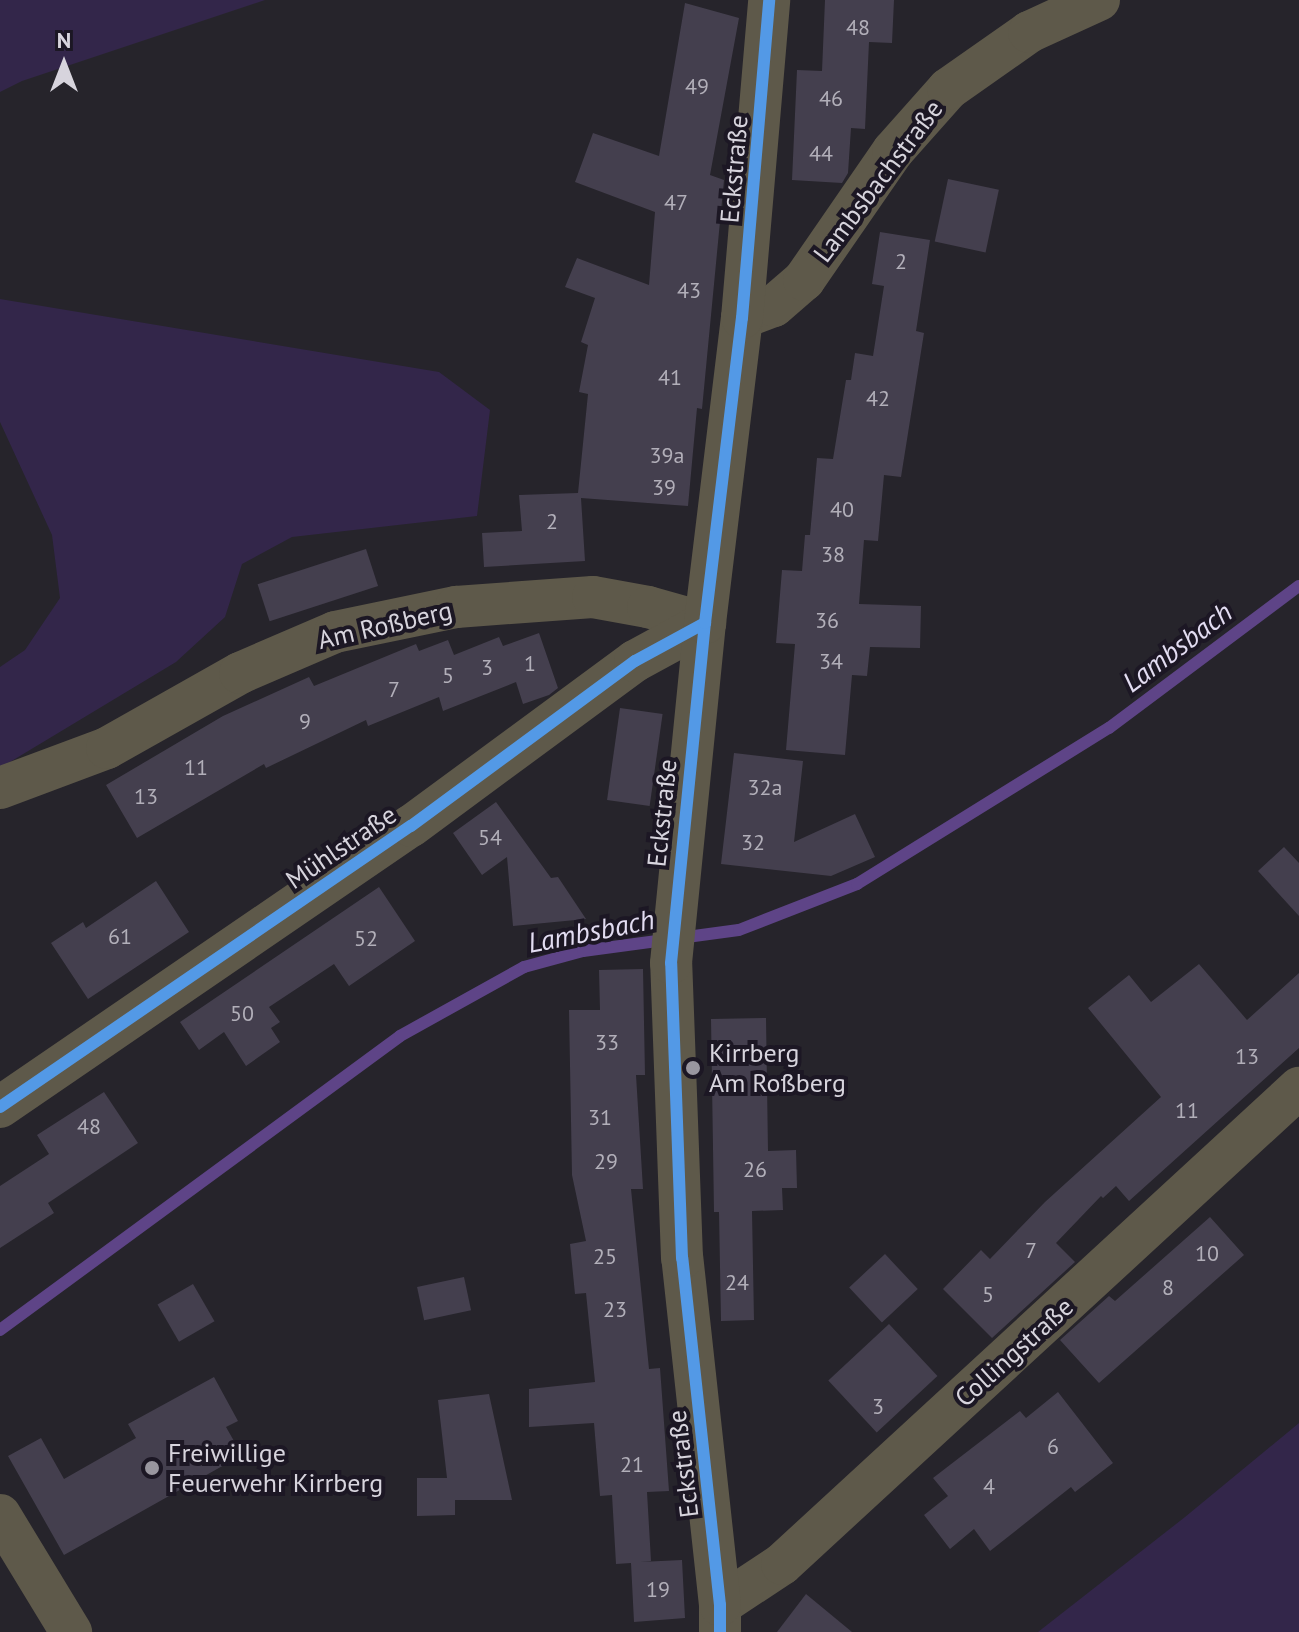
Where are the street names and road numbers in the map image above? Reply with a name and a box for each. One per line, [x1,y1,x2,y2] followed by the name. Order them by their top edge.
[807,94,949,268] street label: Lambsbachstraße
[714,114,754,224] street label: Eckstraße
[315,594,455,656] street label: Am Roßberg
[641,758,683,868] street label: Eckstraße
[280,799,402,895] street label: Mühlstraße
[948,1291,1080,1413] street label: Collingstraße
[661,1408,705,1520] street label: Eckstraße

